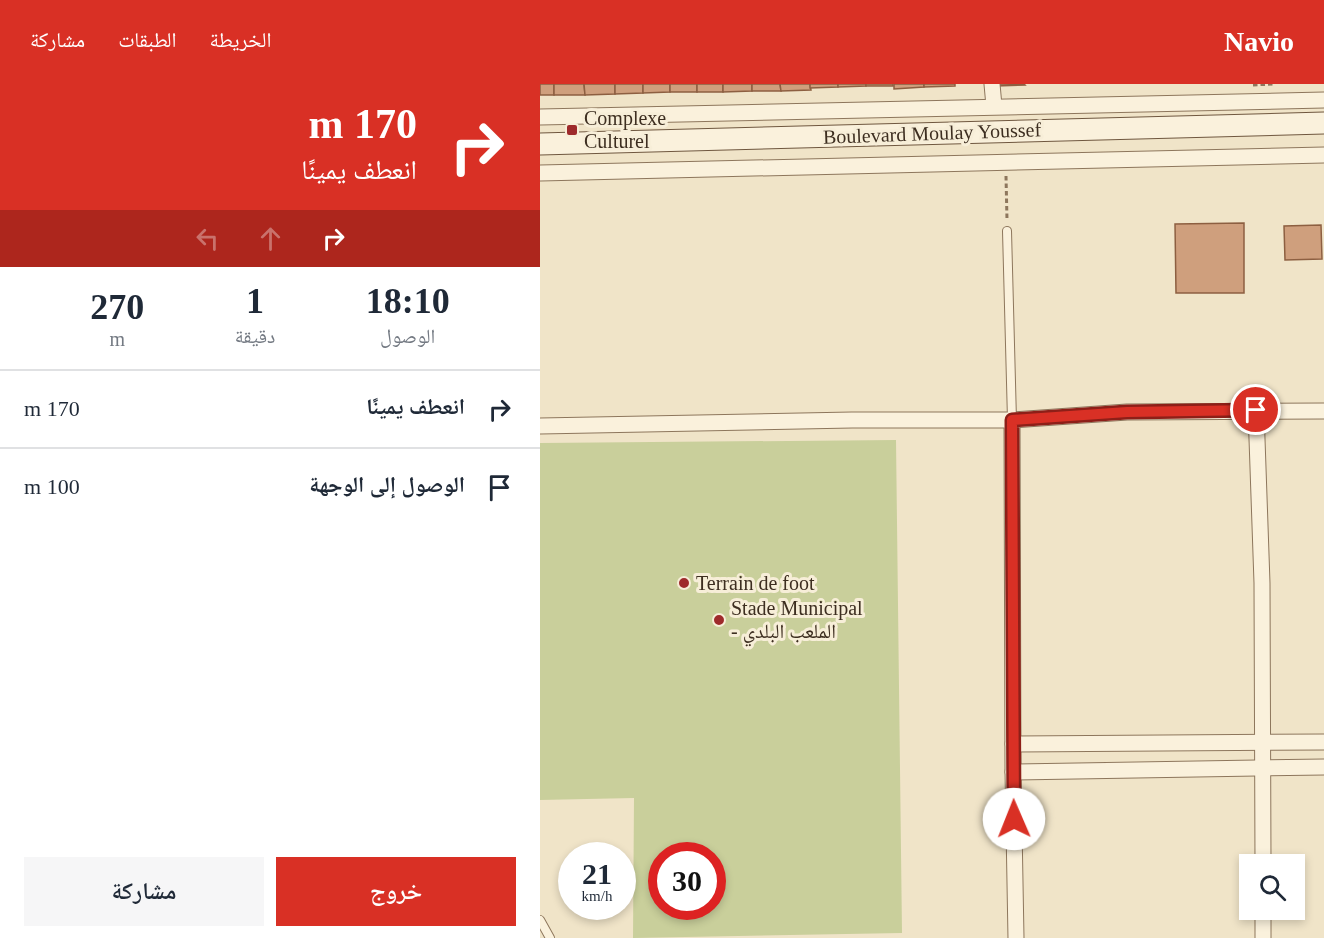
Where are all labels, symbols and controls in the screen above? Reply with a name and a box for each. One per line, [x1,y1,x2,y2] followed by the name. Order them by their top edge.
[1224,26,1294,57] text: Navio
[30,28,85,52] text: مشاركة
[118,28,177,52] text: الطبقات
[210,28,271,52] text: الخريطة
[309,101,417,147] text: 170 m
[584,107,666,152] place label: Complexe Culturel
[438,108,516,186] icon: right
[823,118,1042,149] street label: Boulevard Moulay Youssef
[565,123,579,137] marker: Complexe Culturel
[301,155,417,185] text: انعطف يمينًا
[191,222,224,255] icon: left
[254,222,287,255] icon: ahead
[317,222,350,255] icon: right
[246,281,264,321] text: 1
[366,281,450,321] text: 18:10
[90,287,144,327] text: 270
[235,325,275,347] text: دقيقة
[380,325,435,347] text: الوصول
[110,328,125,350] text: m
[1230,384,1281,435] pin
[483,393,516,426] icon: right
[1239,393,1272,426] icon: arrive
[366,394,465,419] text: انعطف يمينًا
[24,396,80,421] text: 170 m
[483,471,516,504] icon: arrive
[309,472,465,497] text: الوصول إلى الوجهة
[24,474,80,499] text: 100 m
[696,572,815,594] place label: Terrain de foot
[677,576,691,590] marker: Terrain de foot
[731,597,863,647] place label: Stade Municipal - الملعب البلدي
[712,613,726,627] marker: Stade Municipal - الملعب البلدي
[982,787,1046,851] position arrow
[648,842,726,920] speed limit sign: 30
[1239,854,1305,920] map controls
[1239,854,1305,920] button: search
[24,857,264,926] button: مشاركة
[276,857,516,926] button: خروج
[582,857,612,890] text: 21
[582,888,612,904] text: km/h

